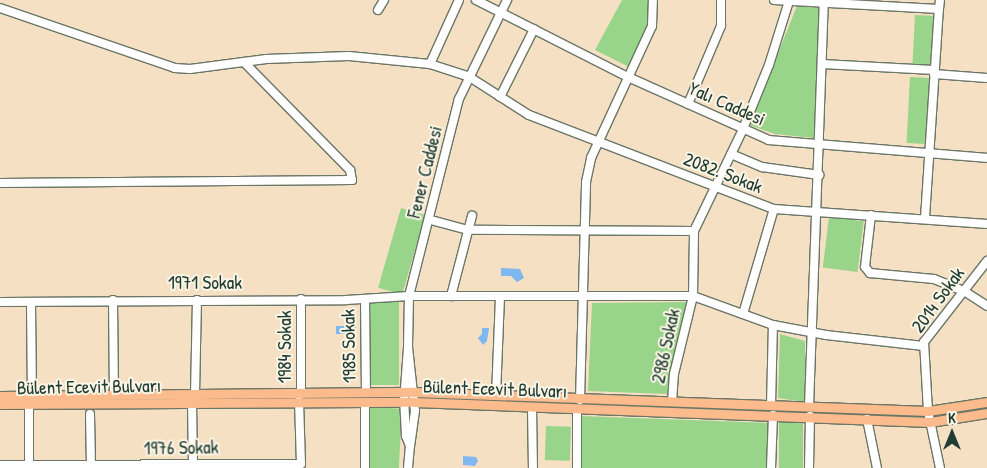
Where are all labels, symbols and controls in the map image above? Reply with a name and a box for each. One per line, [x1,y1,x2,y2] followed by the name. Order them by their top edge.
[685,77,769,131] street label: Yalı Caddesi
[403,123,447,221] street label: Fener Caddesi
[680,148,766,198] street label: 2082. Sokak
[907,263,969,337] street label: 2014 Sokak
[168,272,242,294] street label: 1971 Sokak
[647,307,685,385] street label: 2986 Sokak
[337,309,361,383] street label: 1985 Sokak
[274,310,296,384] street label: 1984 Sokak
[17,374,161,400] street label: Bülent Ecevit Bulvarı
[422,375,568,403] street label: Bülent Ecevit Bulvarı
[927,408,977,458] north arrow
[948,408,956,427] text: K
[143,436,219,460] street label: 1976 Sokak

